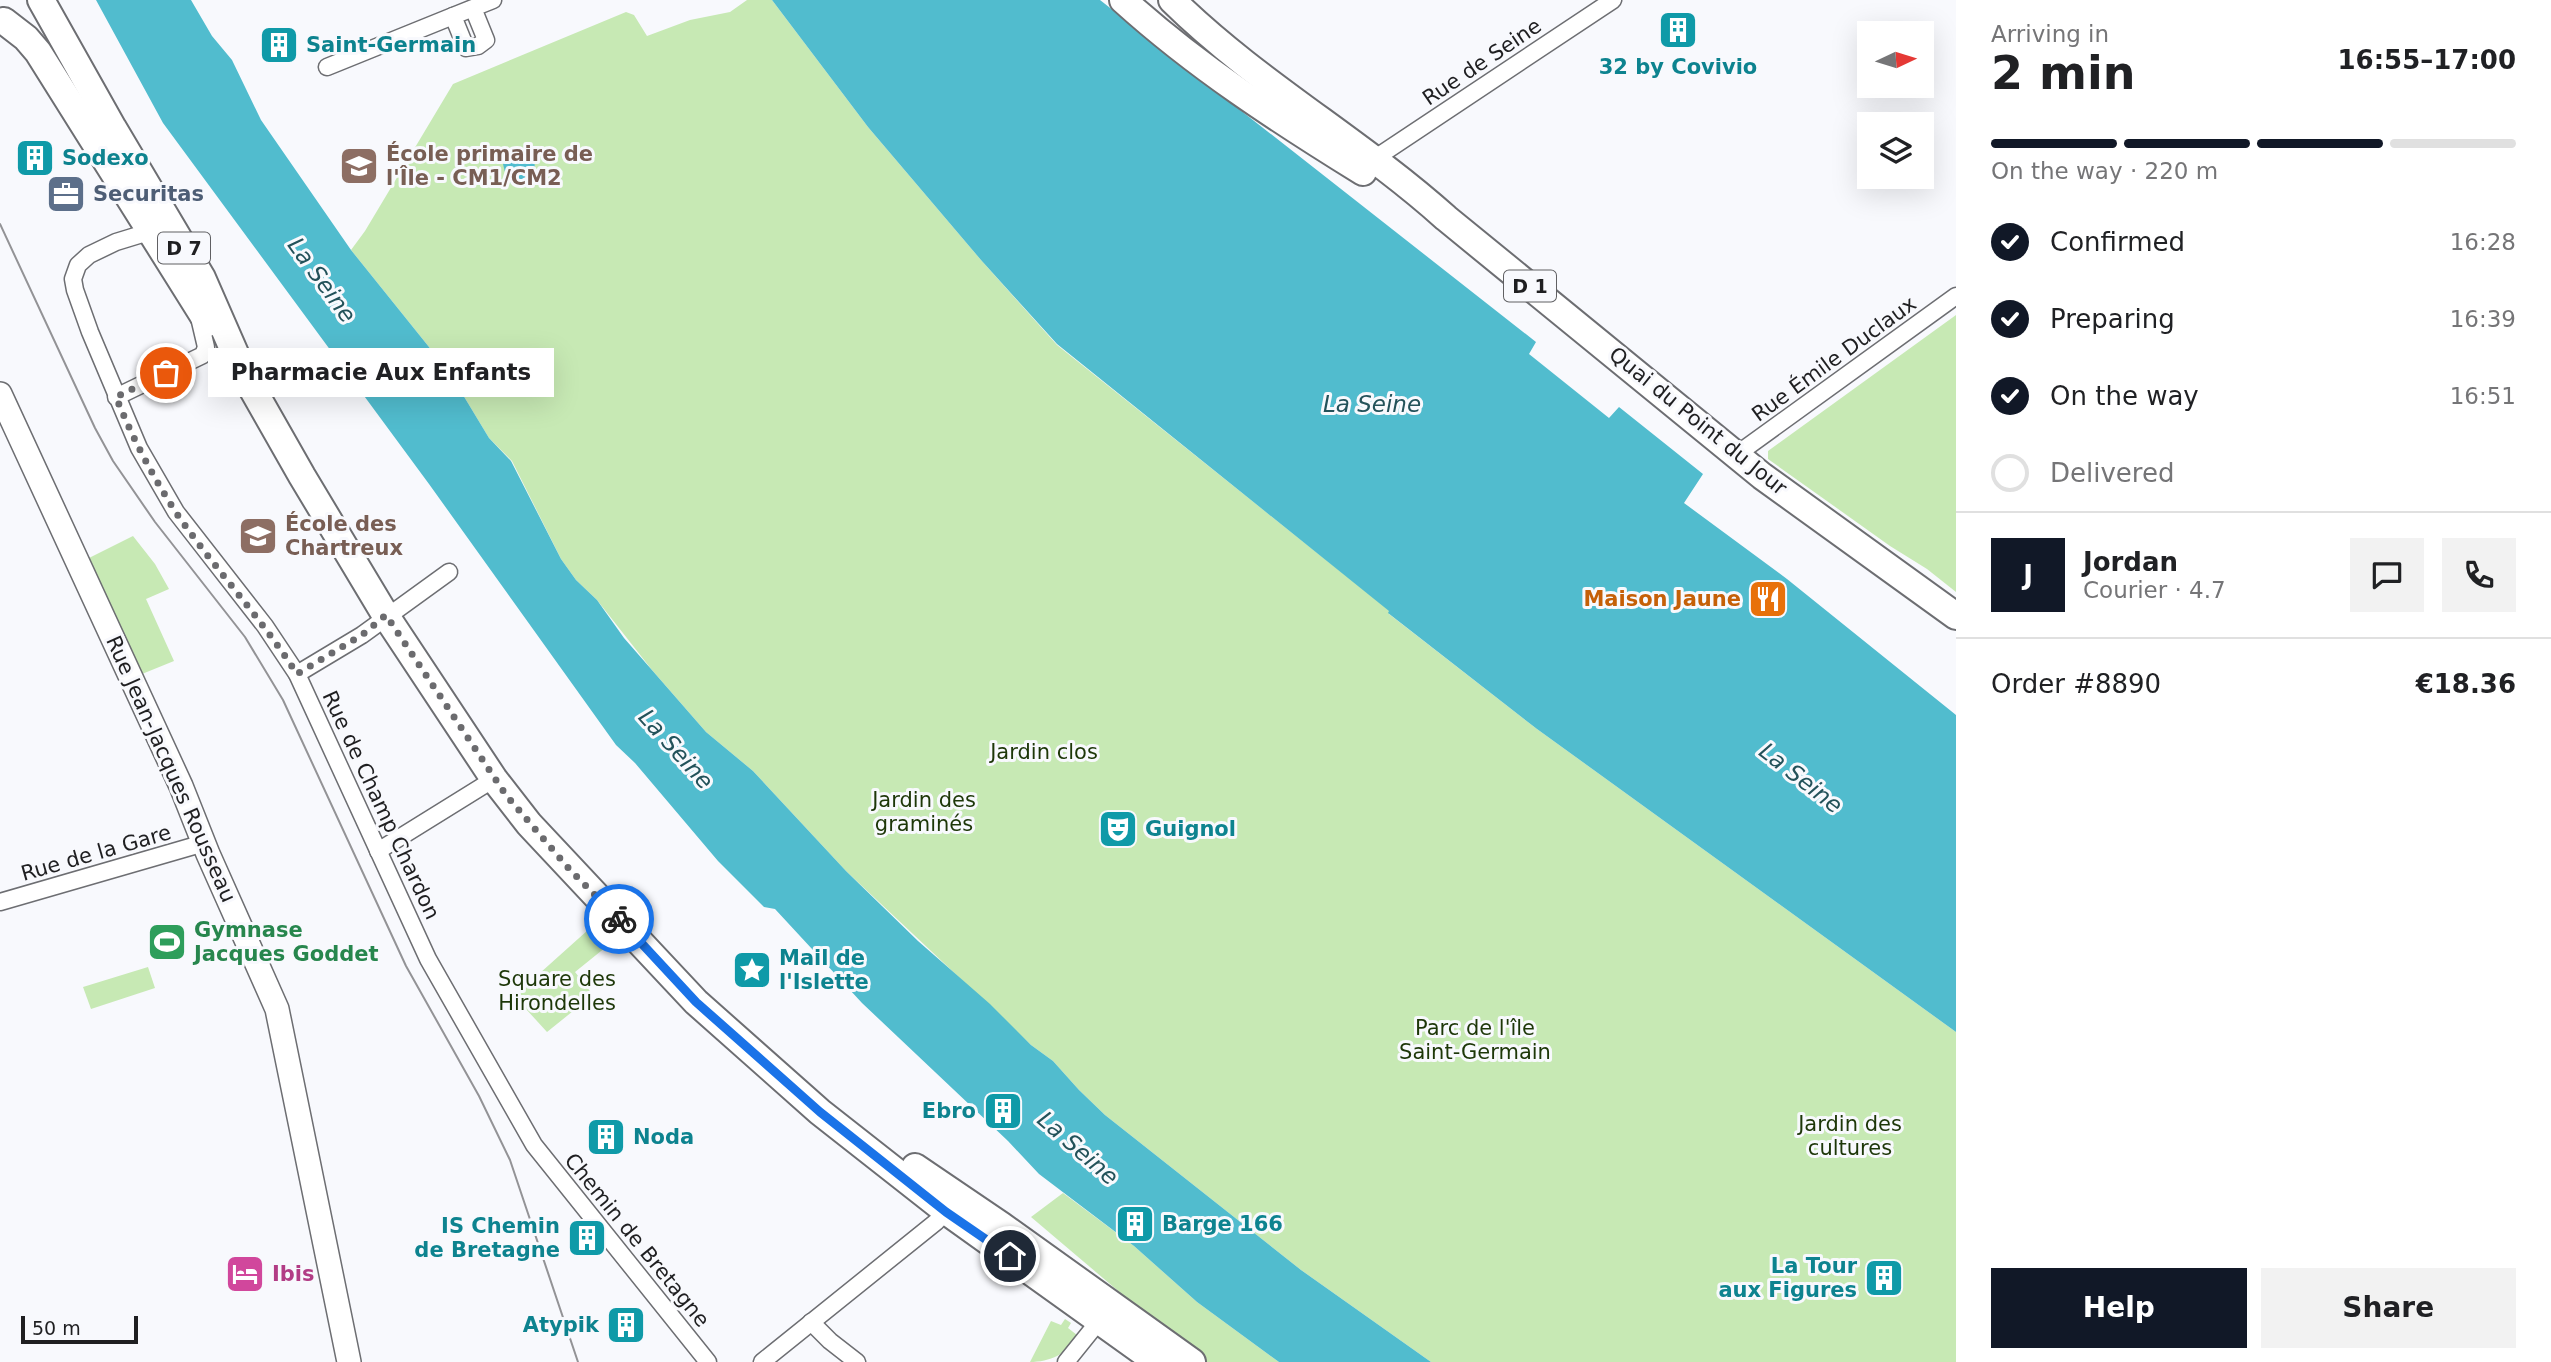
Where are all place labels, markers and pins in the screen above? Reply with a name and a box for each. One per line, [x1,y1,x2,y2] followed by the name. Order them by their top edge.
[1657,9,1699,51] building icon: 32 by Covivio
[258,24,300,66] building icon: Saint-Germain
[306,33,476,57] place label: Saint-Germain
[1599,55,1757,79] place label: 32 by Covivio
[14,137,56,179] building icon: Sodexo
[386,141,593,190] place label: École primaire de l'Île - CM1/CM2
[338,145,380,187] school or university icon: École primaire de l'Île - CM1/CM2
[62,146,149,170] place label: Sodexo
[45,173,87,215] office icon: Securitas
[93,182,204,206] place label: Securitas
[136,343,196,403] pin
[208,348,554,398] callout: Pharmacie Aux Enfants
[285,511,403,560] place label: École des Chartreux
[237,515,279,557] school or university icon: École des Chartreux
[1747,578,1789,620] restaurant icon: Maison Jaune
[1583,587,1741,611] place label: Maison Jaune
[1097,808,1139,850] theatre icon: Guignol
[1145,817,1236,841] place label: Guignol
[192,918,378,966] place label: Gymnase Jacques Goddet
[146,921,188,963] sports icon: Gymnase Jacques Goddet
[779,946,869,994] place label: Mail de l'Islette
[731,949,773,991] place icon: Mail de l'Islette
[982,1090,1024,1132] building icon: Ebro
[922,1099,976,1123] place label: Ebro
[585,1116,627,1158] building icon: Noda
[633,1125,694,1149] place label: Noda
[1114,1203,1156,1245] building icon: Barge 166
[1162,1212,1283,1236] place label: Barge 166
[414,1214,560,1262] place label: IS Chemin de Bretagne
[566,1217,608,1259] building icon: IS Chemin de Bretagne
[980,1226,1040,1286] pin
[224,1253,266,1295] hotel icon: Ibis
[1718,1254,1858,1302] place label: La Tour aux Figures
[1863,1257,1905,1299] building icon: La Tour aux Figures
[272,1262,315,1286] place label: Ibis
[605,1304,647,1346] building icon: Atypik
[523,1313,600,1337] place label: Atypik

